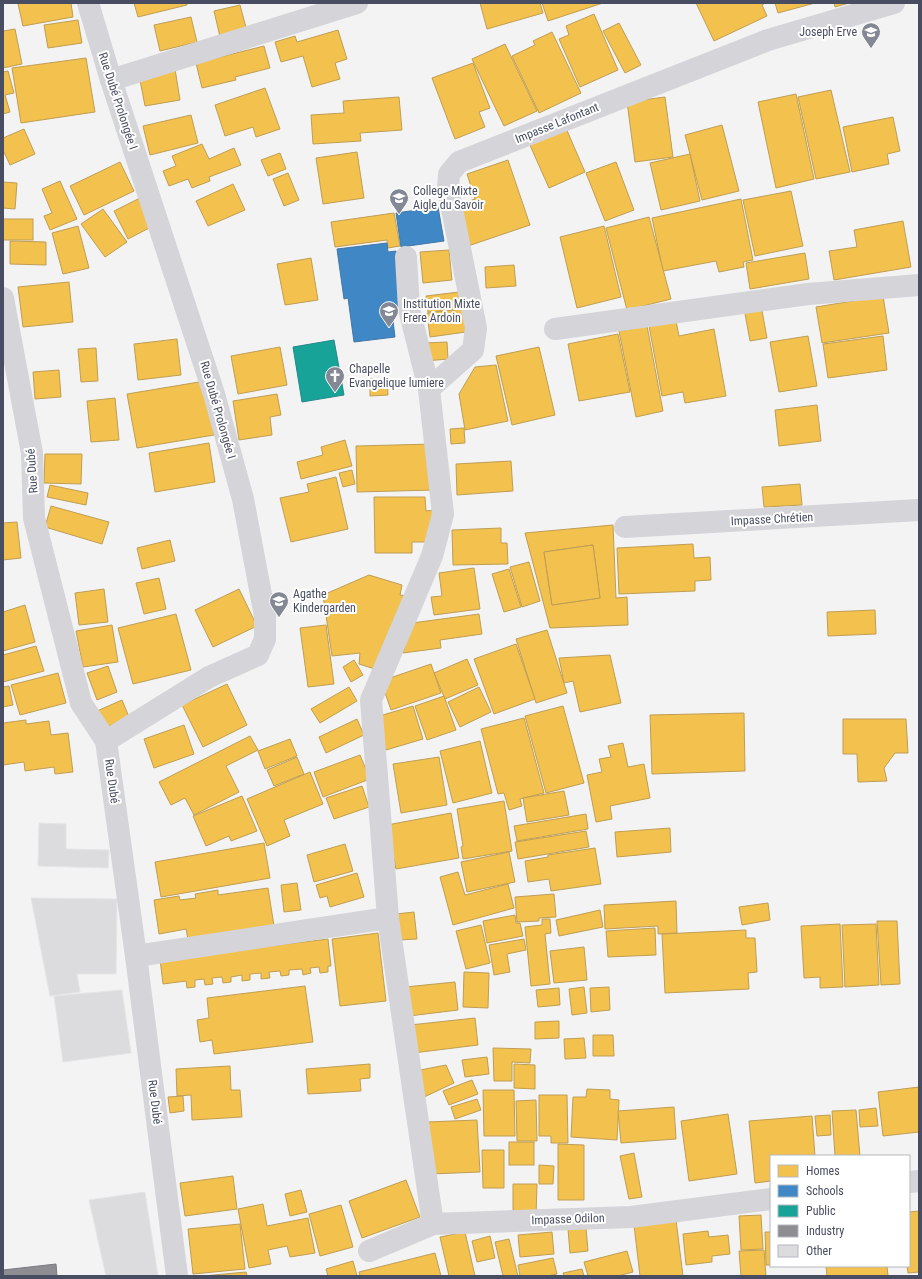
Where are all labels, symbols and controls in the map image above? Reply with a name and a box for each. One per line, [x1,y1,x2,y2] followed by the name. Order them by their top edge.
[860,21,882,49] school or university icon: Joseph Erve
[799,25,857,39] place label: Joseph Erve
[96,51,140,151] street label: Rue Dubé Prolongée I
[513,100,601,146] street label: Impasse Lafontant
[413,184,484,212] place label: College Mixte Aigle du Savoir
[388,187,410,215] school or university icon: College Mixte Aigle du Savoir
[403,297,480,325] place label: Institution Mixte Frere Ardoin
[378,300,400,328] school or university icon: Institution Mixte Frere Ardoin
[197,359,239,461] street label: Rue Dubé Prolongée I
[349,362,444,390] place label: Chapelle Evangelique lumiere
[324,365,346,393] church icon: Chapelle Evangelique lumiere
[23,448,41,494] street label: Rue Dubé
[730,510,814,528] street label: Impasse Chrétien
[293,587,356,615] place label: Agathe Kindergarden
[268,590,290,618] school or university icon: Agathe Kindergarden
[102,758,122,804] street label: Rue Dubé
[145,1079,165,1125] street label: Rue Dubé
[770,1155,910,1267] legend
[806,1164,840,1178] text: Homes
[806,1184,844,1198] text: Schools
[806,1204,836,1218] text: Public
[531,1211,605,1227] street label: Impasse Odilon
[806,1224,844,1238] text: Industry
[806,1244,832,1258] text: Other

